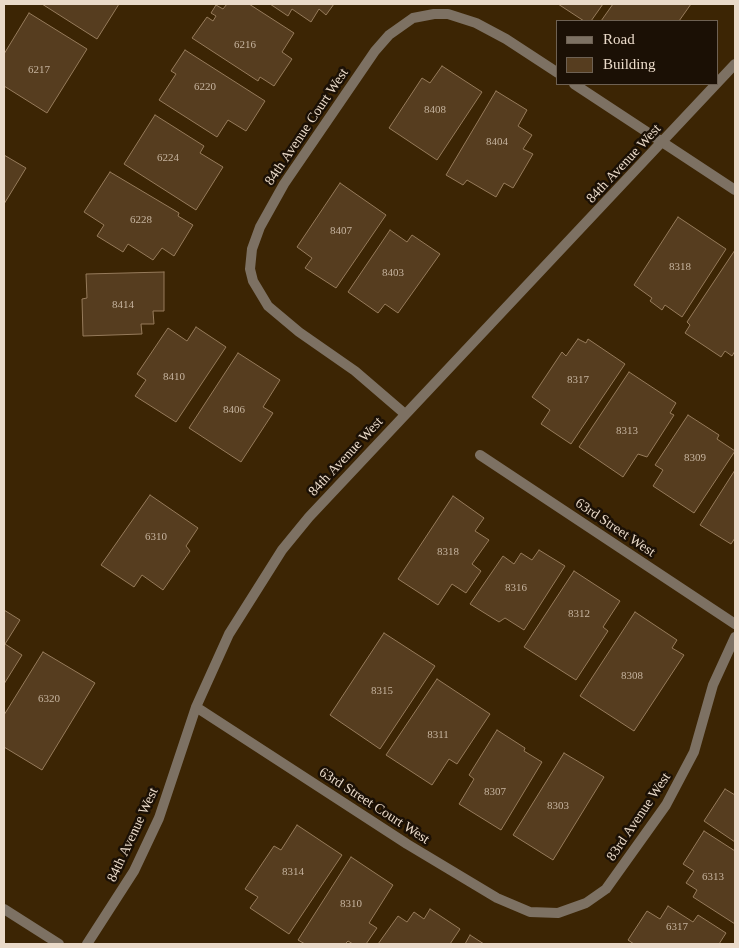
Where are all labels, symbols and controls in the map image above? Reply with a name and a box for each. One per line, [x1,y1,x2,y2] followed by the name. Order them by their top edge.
[556,20,719,85] legend
[603,31,635,47] text: Road
[234,38,256,52] house number: 6216
[603,56,656,72] text: Building
[28,63,50,77] house number: 6217
[262,65,352,189] street label: 84th Avenue Court West
[194,80,216,94] house number: 6220
[424,103,446,117] house number: 8408
[583,121,665,207] street label: 84th Avenue West
[486,135,508,149] house number: 8404
[157,151,179,165] house number: 6224
[130,213,152,227] house number: 6228
[330,224,352,238] house number: 8407
[669,260,691,274] house number: 8318
[382,266,404,280] house number: 8403
[112,298,134,312] house number: 8414
[163,370,185,384] house number: 8410
[567,373,589,387] house number: 8317
[223,403,245,417] house number: 8406
[305,414,387,500] street label: 84th Avenue West
[616,424,638,438] house number: 8313
[684,451,706,465] house number: 8309
[572,495,658,561] street label: 63rd Street West
[145,530,167,544] house number: 6310
[437,545,459,559] house number: 8318
[505,581,527,595] house number: 8316
[568,607,590,621] house number: 8312
[621,669,643,683] house number: 8308
[371,684,393,698] house number: 8315
[38,692,60,706] house number: 6320
[427,728,449,742] house number: 8311
[316,764,432,848] street label: 63rd Street Court West
[603,770,675,864] street label: 83rd Avenue West
[104,785,162,885] street label: 84th Avenue West
[484,785,506,799] house number: 8307
[547,799,569,813] house number: 8303
[282,865,304,879] house number: 8314
[702,870,724,884] house number: 6313
[340,897,362,911] house number: 8310
[666,920,688,934] house number: 6317

